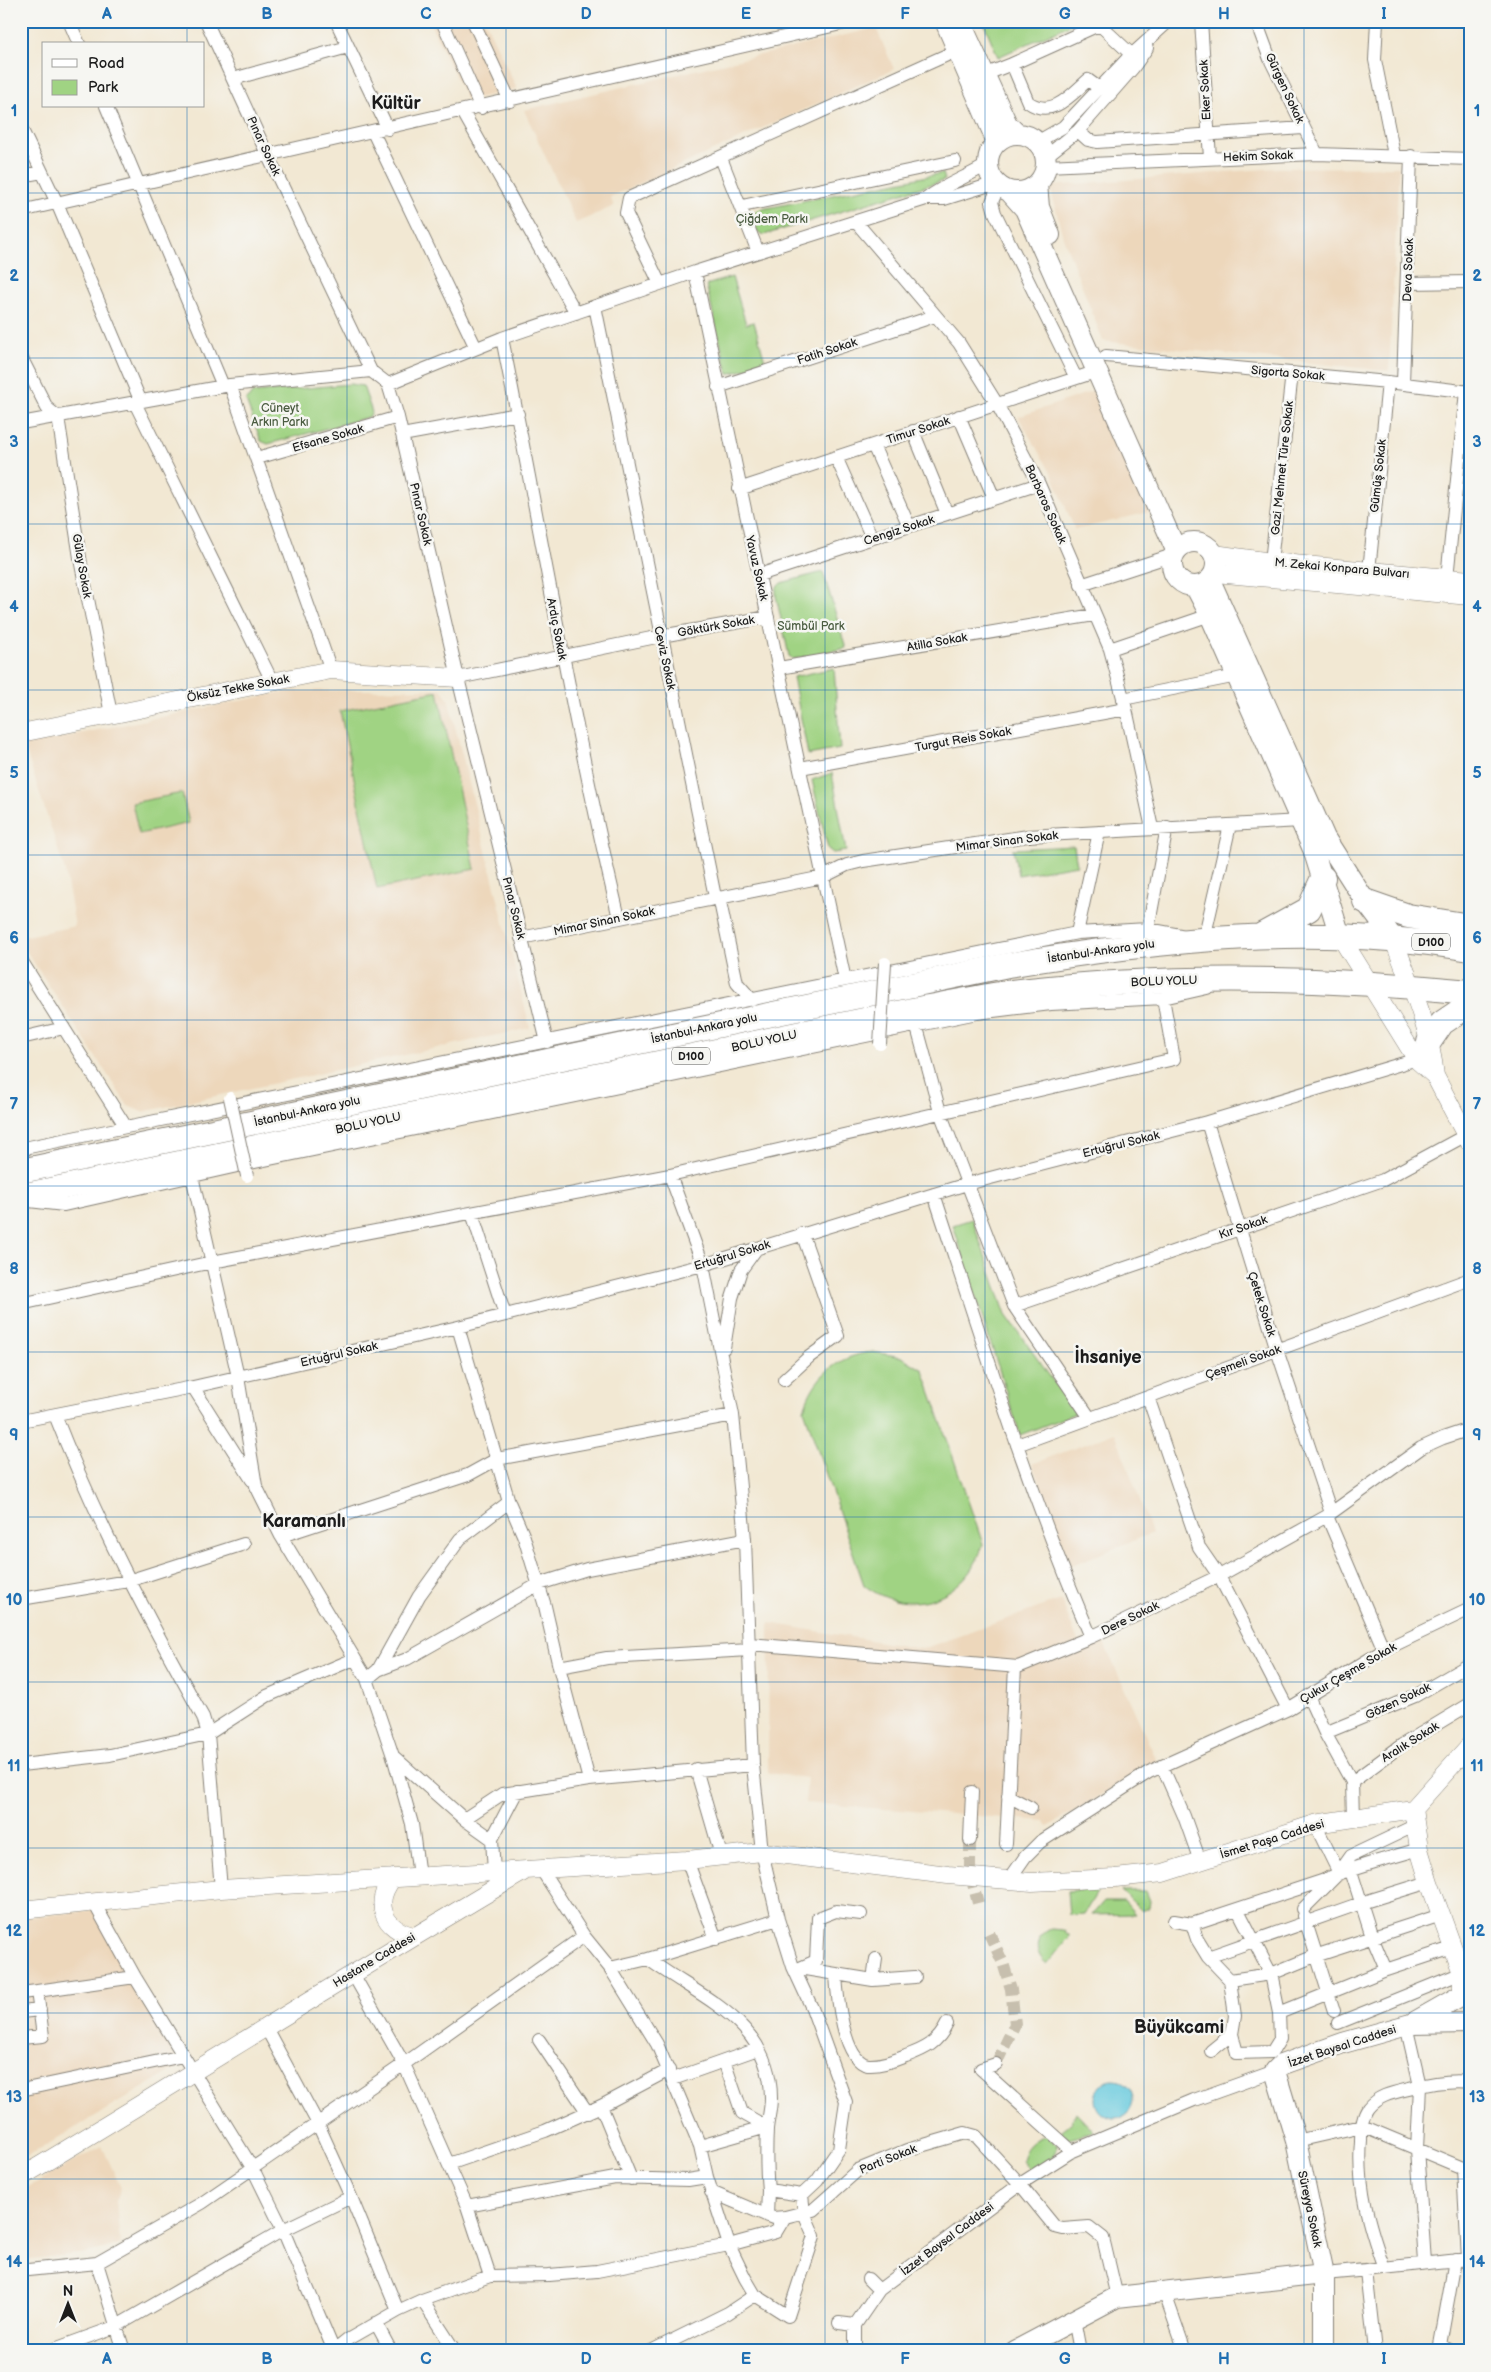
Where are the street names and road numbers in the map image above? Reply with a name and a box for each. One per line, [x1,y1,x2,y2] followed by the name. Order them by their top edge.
[1262,51,1307,126] street label: Gürgen Sokak
[1196,59,1215,121] street label: Eker Sokak
[243,114,284,178] street label: Pınar Sokak
[1223,148,1293,165] street label: Hekim Sokak
[1400,238,1417,302] street label: Deva Sokak
[795,335,859,368] street label: Fatih Sokak
[1251,363,1326,384] street label: Sigorta Sokak
[1268,400,1297,536] street label: Gazi Mehmet Türe Sokak
[885,413,952,448] street label: Timur Sokak
[291,421,366,456] street label: Efsane Sokak
[1367,438,1390,514] street label: Gümüş Sokak
[1021,462,1070,546] street label: Barbaros Sokak
[406,481,435,547] street label: Pınar Sokak
[862,512,936,549] street label: Cengiz Sokak
[68,533,95,600] street label: Gülay Sokak
[742,533,771,602] street label: Yavuz Sokak
[1274,555,1410,582] street label: M. Zekai Konpara Bulvarı
[543,597,570,662] street label: Ardıç Sokak
[676,612,756,641] street label: Göktürk Sokak
[650,625,679,692] street label: Ceviz Sokak
[906,630,969,655] street label: Atilla Sokak
[185,670,291,706] street label: Öksüz Tekke Sokak
[914,724,1012,755] street label: Turgut Reis Sokak
[955,828,1059,855] street label: Mimar Sinan Sokak
[499,875,529,941] street label: Pınar Sokak
[552,903,656,940] street label: Mimar Sinan Sokak
[1412,934,1450,950] road number: D100
[1046,936,1156,966] street label: İstanbul-Ankara yolu
[1130,973,1198,990] street label: BOLU YOLU
[649,1009,759,1047] street label: İstanbul-Ankara yolu
[730,1027,798,1056] street label: BOLU YOLU
[672,1048,710,1064] road number: D100
[252,1092,362,1130] street label: İstanbul-Ankara yolu
[334,1109,402,1138] street label: BOLU YOLU
[1081,1128,1161,1161] street label: Ertuğrul Sokak
[1217,1212,1270,1243] street label: Kır Sokak
[692,1237,772,1274] street label: Ertuğrul Sokak
[1244,1270,1279,1339] street label: Çetek Sokak
[299,1338,379,1371] street label: Ertuğrul Sokak
[1203,1342,1283,1383] street label: Çeşmeli Sokak
[1099,1598,1162,1639] street label: Dere Sokak
[1297,1640,1399,1707] street label: Çukur Çeşme Sokak
[1363,1680,1433,1723] street label: Gözen Sokak
[1379,1719,1442,1766] street label: Aralık Sokak
[1218,1815,1326,1862] street label: İsmet Paşa Caddesi
[330,1930,418,1991] street label: Hastane Caddesi
[1286,2021,1398,2071] street label: İzzet Baysal Caddesi
[857,2141,919,2178] street label: Parti Sokak
[1294,2169,1325,2249] street label: Süreyya Sokak
[897,2199,997,2279] street label: İzzet Baysal Caddesi

